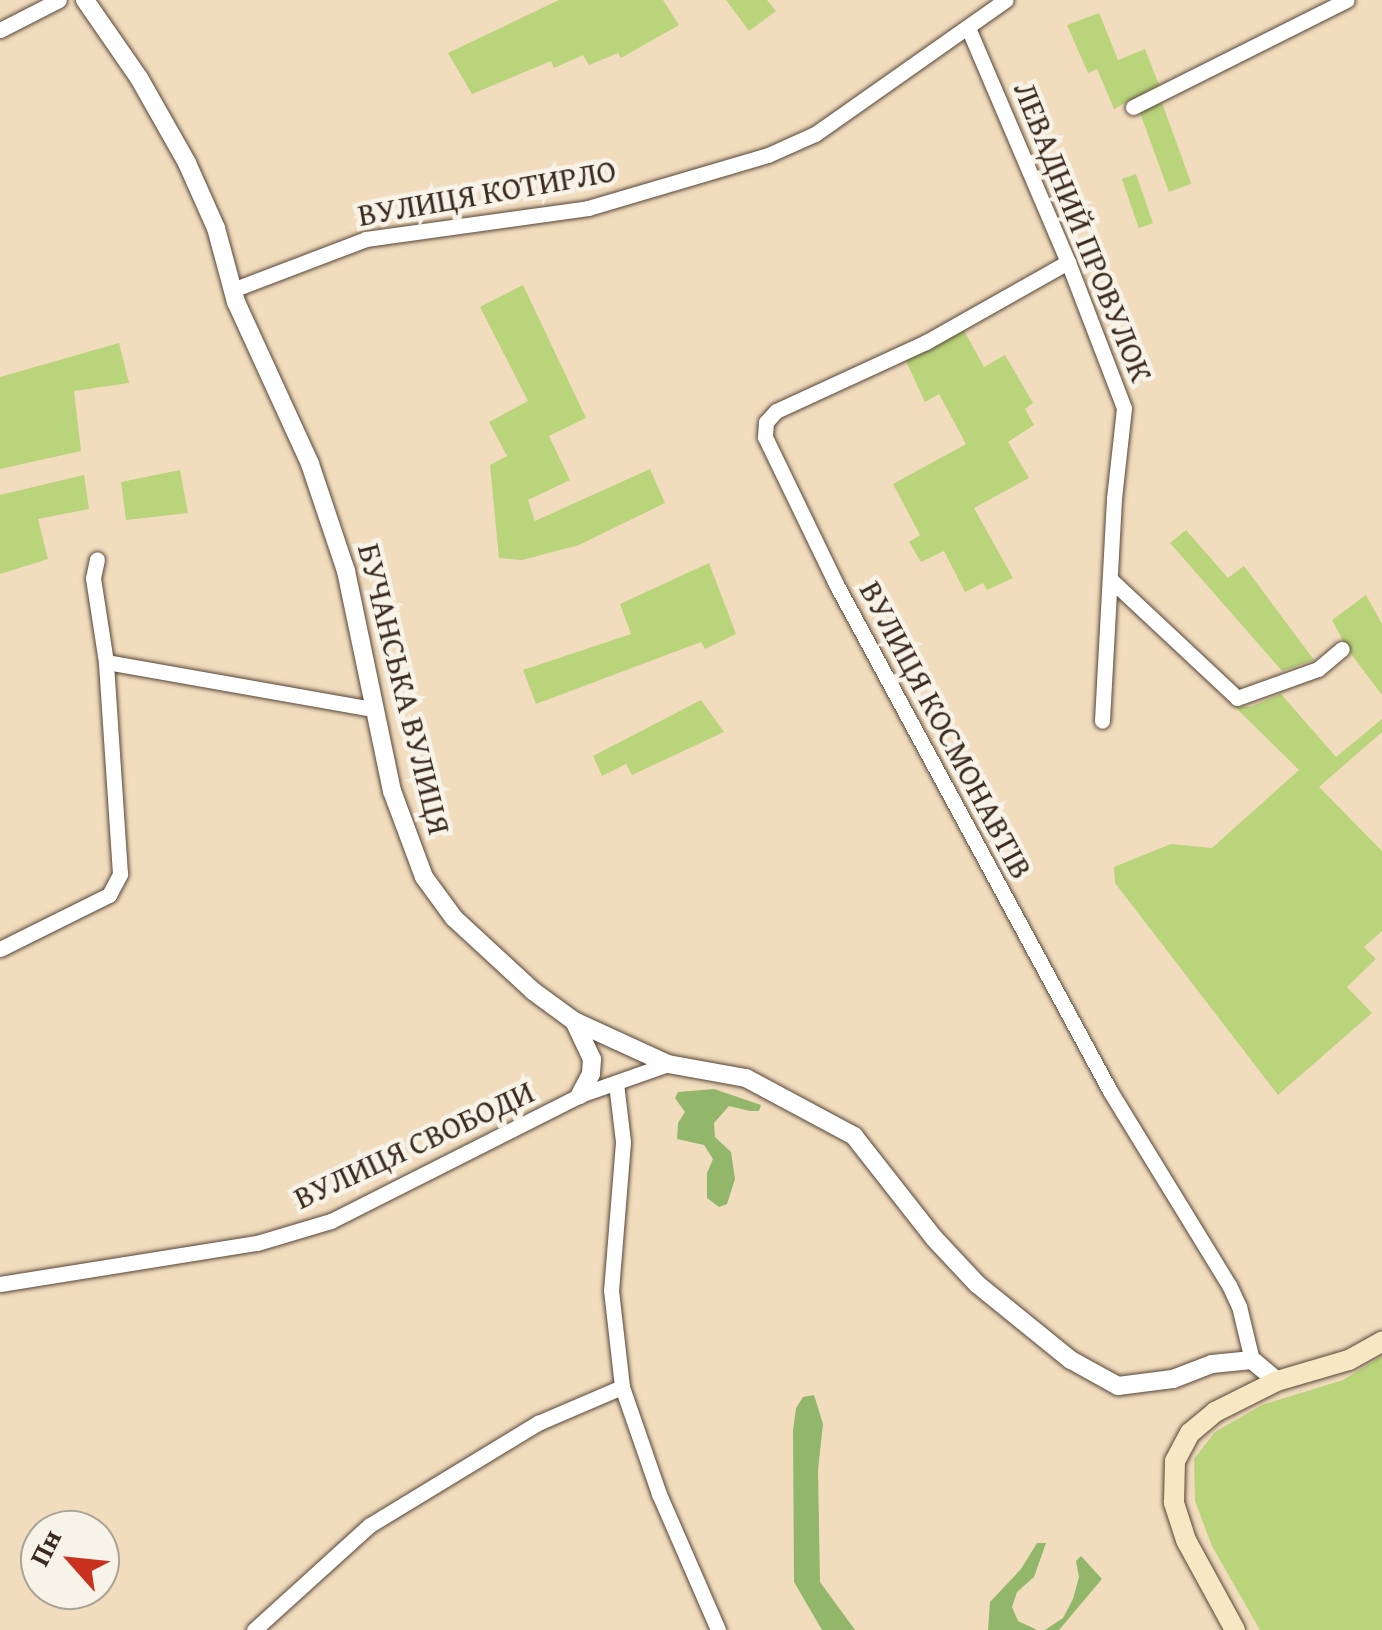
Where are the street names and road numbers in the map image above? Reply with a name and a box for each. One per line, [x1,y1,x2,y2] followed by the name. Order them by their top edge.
[1005,76,1161,388] street label: ЛЕВАДНИЙ ПРОВУЛОК
[355,151,619,235] street label: ВУЛИЦЯ КОТИРЛО
[349,540,459,838] street label: БУЧАНСЬКА ВУЛИЦЯ
[851,575,1041,885] street label: ВУЛИЦЯ КОСМОНАВТІВ
[288,1073,540,1217] street label: ВУЛИЦЯ СВОБОДИ

